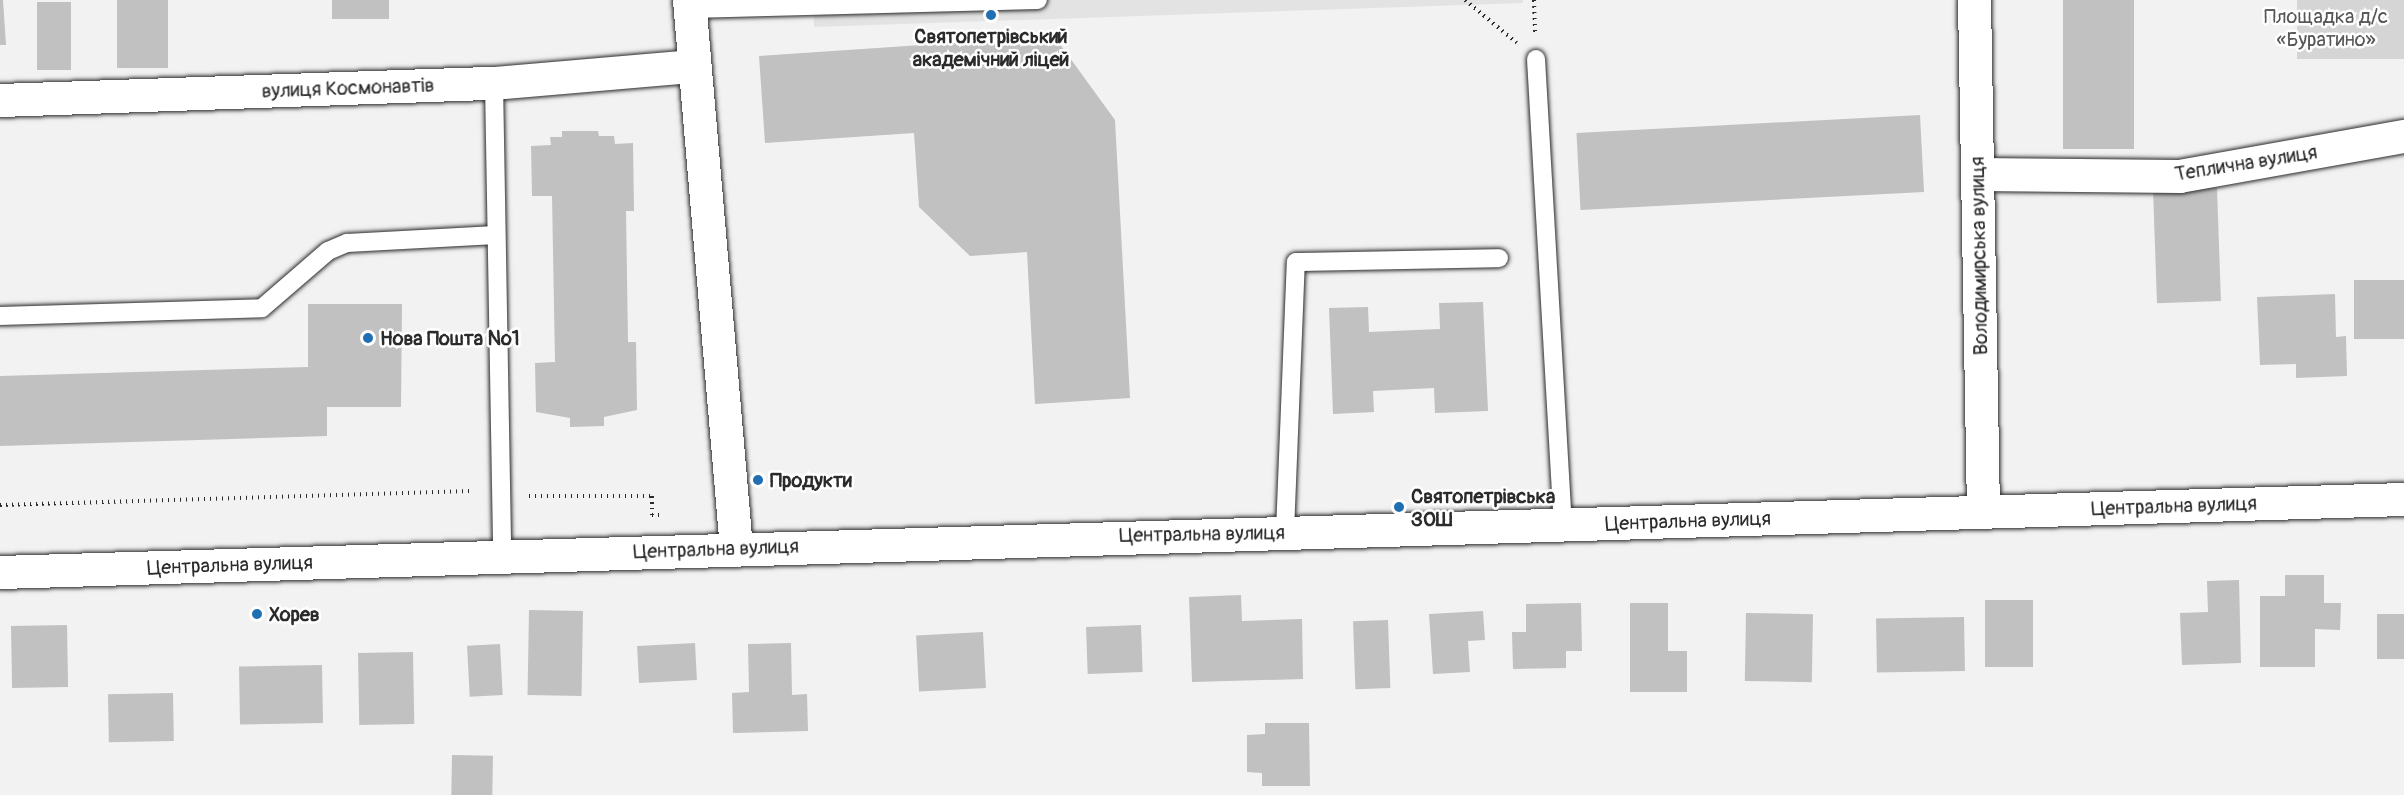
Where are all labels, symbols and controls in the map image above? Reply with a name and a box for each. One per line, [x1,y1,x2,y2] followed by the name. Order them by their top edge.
[2264,5,2388,52] park label: Площадка д/с «Буратино»
[984,8,998,22] marker: Святопетрівський академічний ліцей
[913,24,1069,71] place label: Святопетрівський академічний ліцей
[261,73,435,103] street label: вулиця Космонавтів
[2173,140,2319,186] street label: Теплична вулиця
[1965,156,1993,356] street label: Володимирська вулиця
[380,326,520,350] place label: Нова Пошта №1
[361,331,375,345] marker: Нова Пошта №1
[770,468,852,492] place label: Продукти
[751,473,765,487] marker: Продукти
[1411,484,1555,531] place label: Святопетрівська ЗОШ
[2091,491,2257,521] street label: Центральна вулиця
[1392,500,1406,514] marker: Святопетрівська ЗОШ
[1605,506,1771,536] street label: Центральна вулиця
[1119,521,1285,547] street label: Центральна вулиця
[633,534,799,564] street label: Центральна вулиця
[147,550,313,580] street label: Центральна вулиця
[269,602,320,626] place label: Хорев
[250,607,264,621] marker: Хорев

